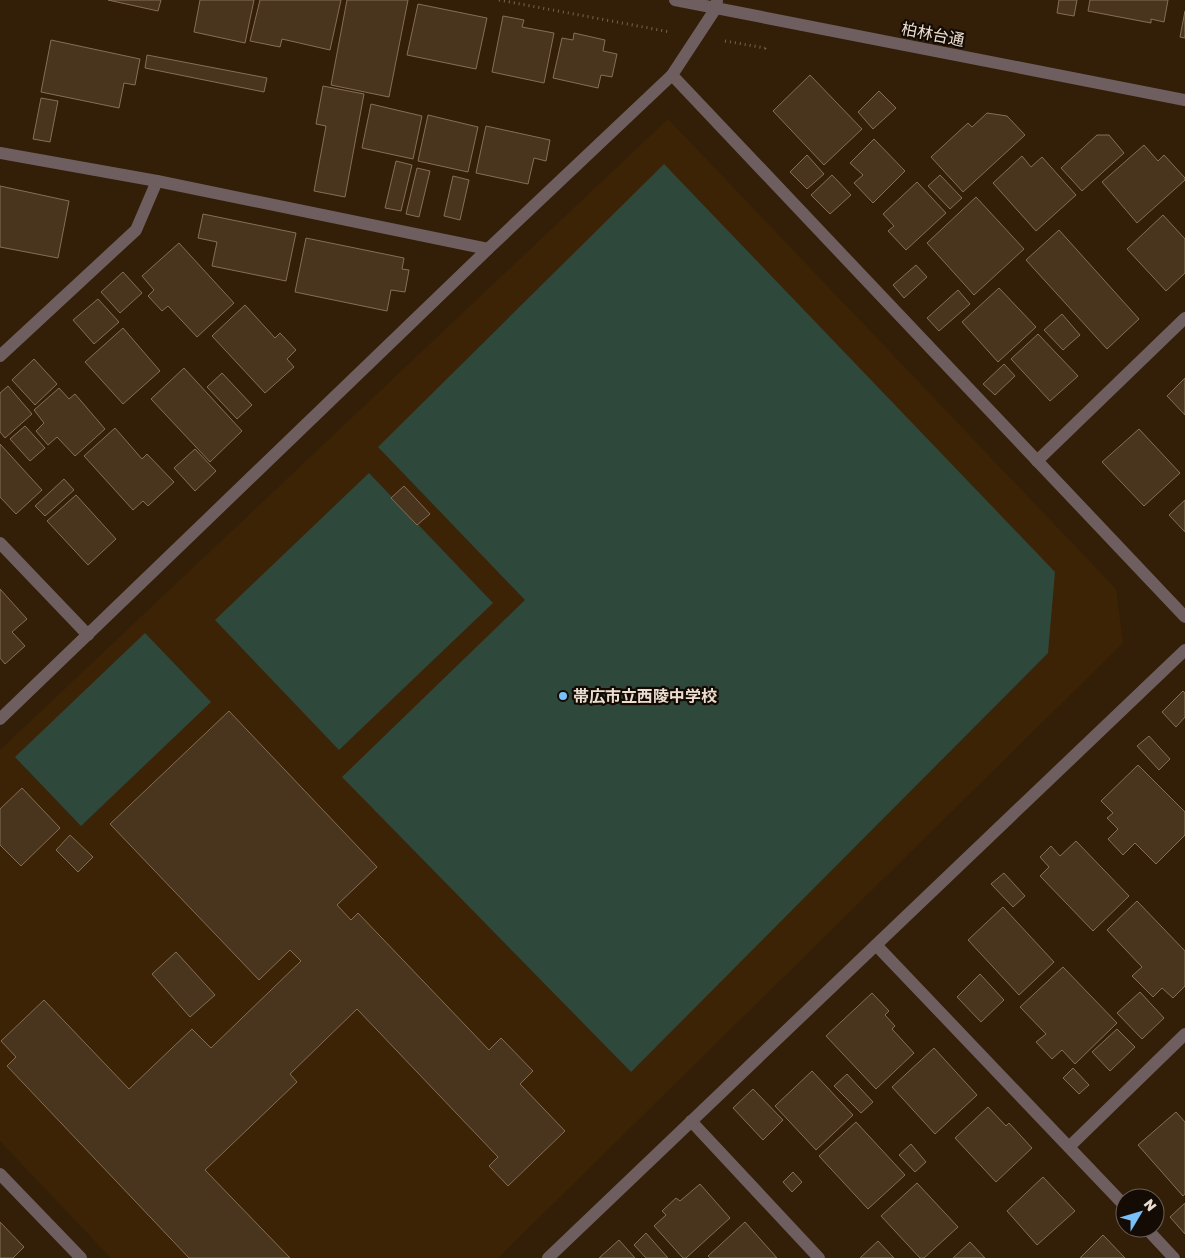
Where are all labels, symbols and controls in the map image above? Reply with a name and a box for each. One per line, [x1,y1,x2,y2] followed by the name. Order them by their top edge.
[900,18,966,50] street label: 柏林台通
[573,686,717,706] place label: 帯広市立西陵中学校
[557,690,569,702] marker: 帯広市立西陵中学校
[1115,1188,1165,1238] north arrow
[1141,1195,1161,1214] text: N

